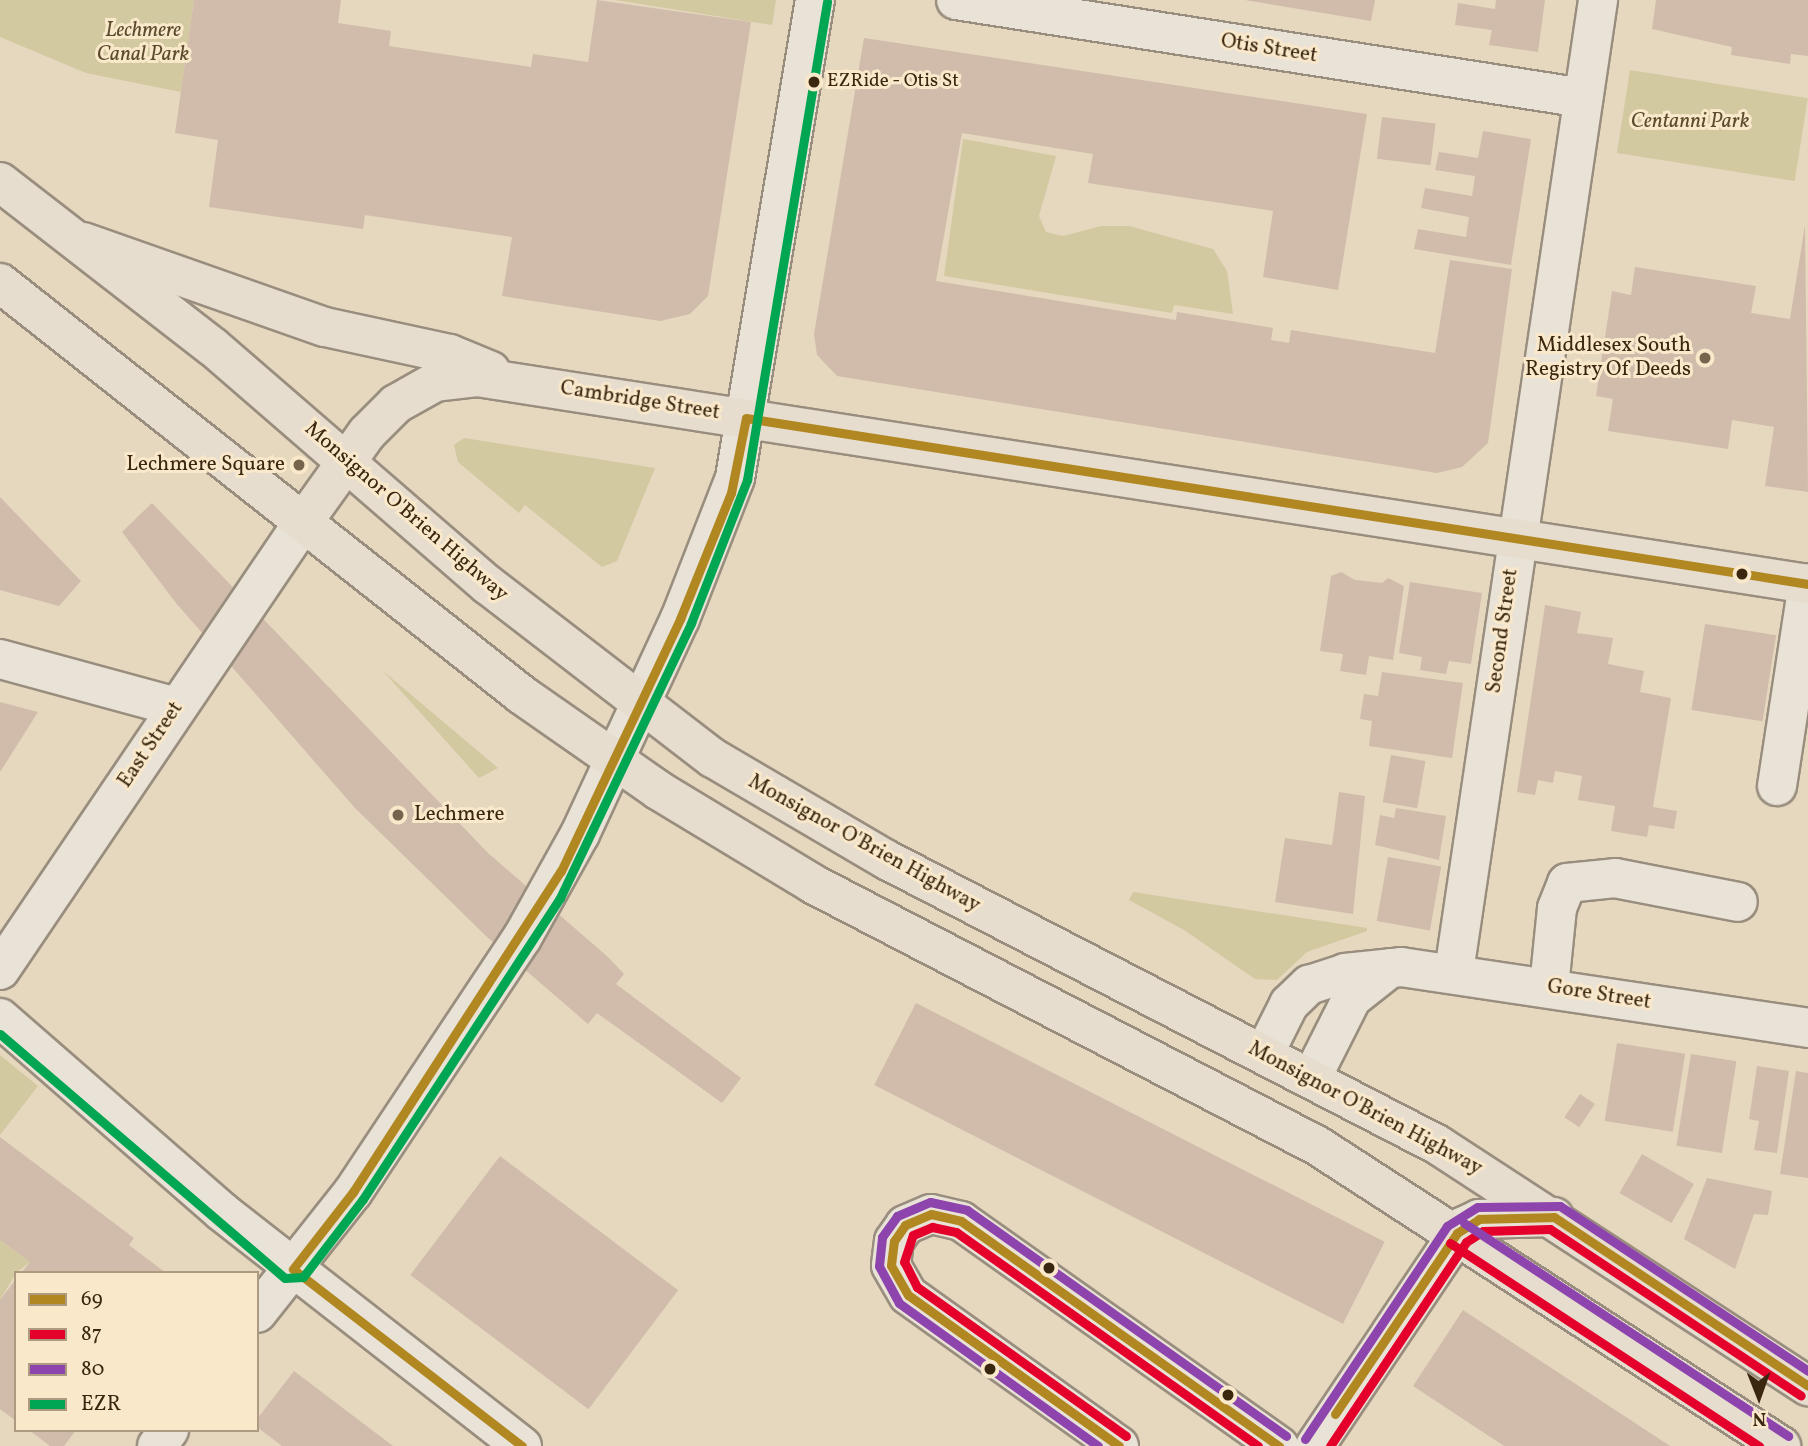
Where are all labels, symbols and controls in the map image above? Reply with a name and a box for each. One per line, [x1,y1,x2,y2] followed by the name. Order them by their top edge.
[97,18,189,68] park label: Lechmere Canal Park
[1219,29,1319,69] street label: Otis Street
[827,71,960,93] place label: EZRide - Otis St
[807,75,821,89] marker: EZRide - Otis St
[1631,109,1749,135] park label: Centanni Park
[1527,333,1691,383] place label: Middlesex South Registry Of Deeds
[1697,350,1713,366] marker: Middlesex South Registry Of Deeds
[558,376,722,426] street label: Cambridge Street
[299,417,513,607] street label: Monsignor O'Brien Highway
[126,452,285,478] place label: Lechmere Square
[291,457,307,473] marker: Lechmere Square
[1482,567,1524,695] street label: Second Street
[1735,567,1749,581] unlabelled marker
[113,697,189,793] street label: East Street
[744,770,984,918] street label: Monsignor O'Brien Highway
[414,802,504,828] place label: Lechmere
[388,805,408,825] marker: Lechmere
[1545,974,1653,1016] street label: Gore Street
[1244,1036,1486,1182] street label: Monsignor O'Brien Highway
[1042,1261,1056,1275] unlabelled marker
[14,1271,259,1432] legend
[81,1285,103,1314] text: 69
[81,1320,102,1349] text: 87
[81,1355,104,1384] text: 80
[983,1362,997,1376] unlabelled marker
[1724,1362,1794,1432] north arrow
[1221,1388,1235,1402] unlabelled marker
[81,1390,121,1419] text: EZR
[1752,1405,1766,1431] text: N

